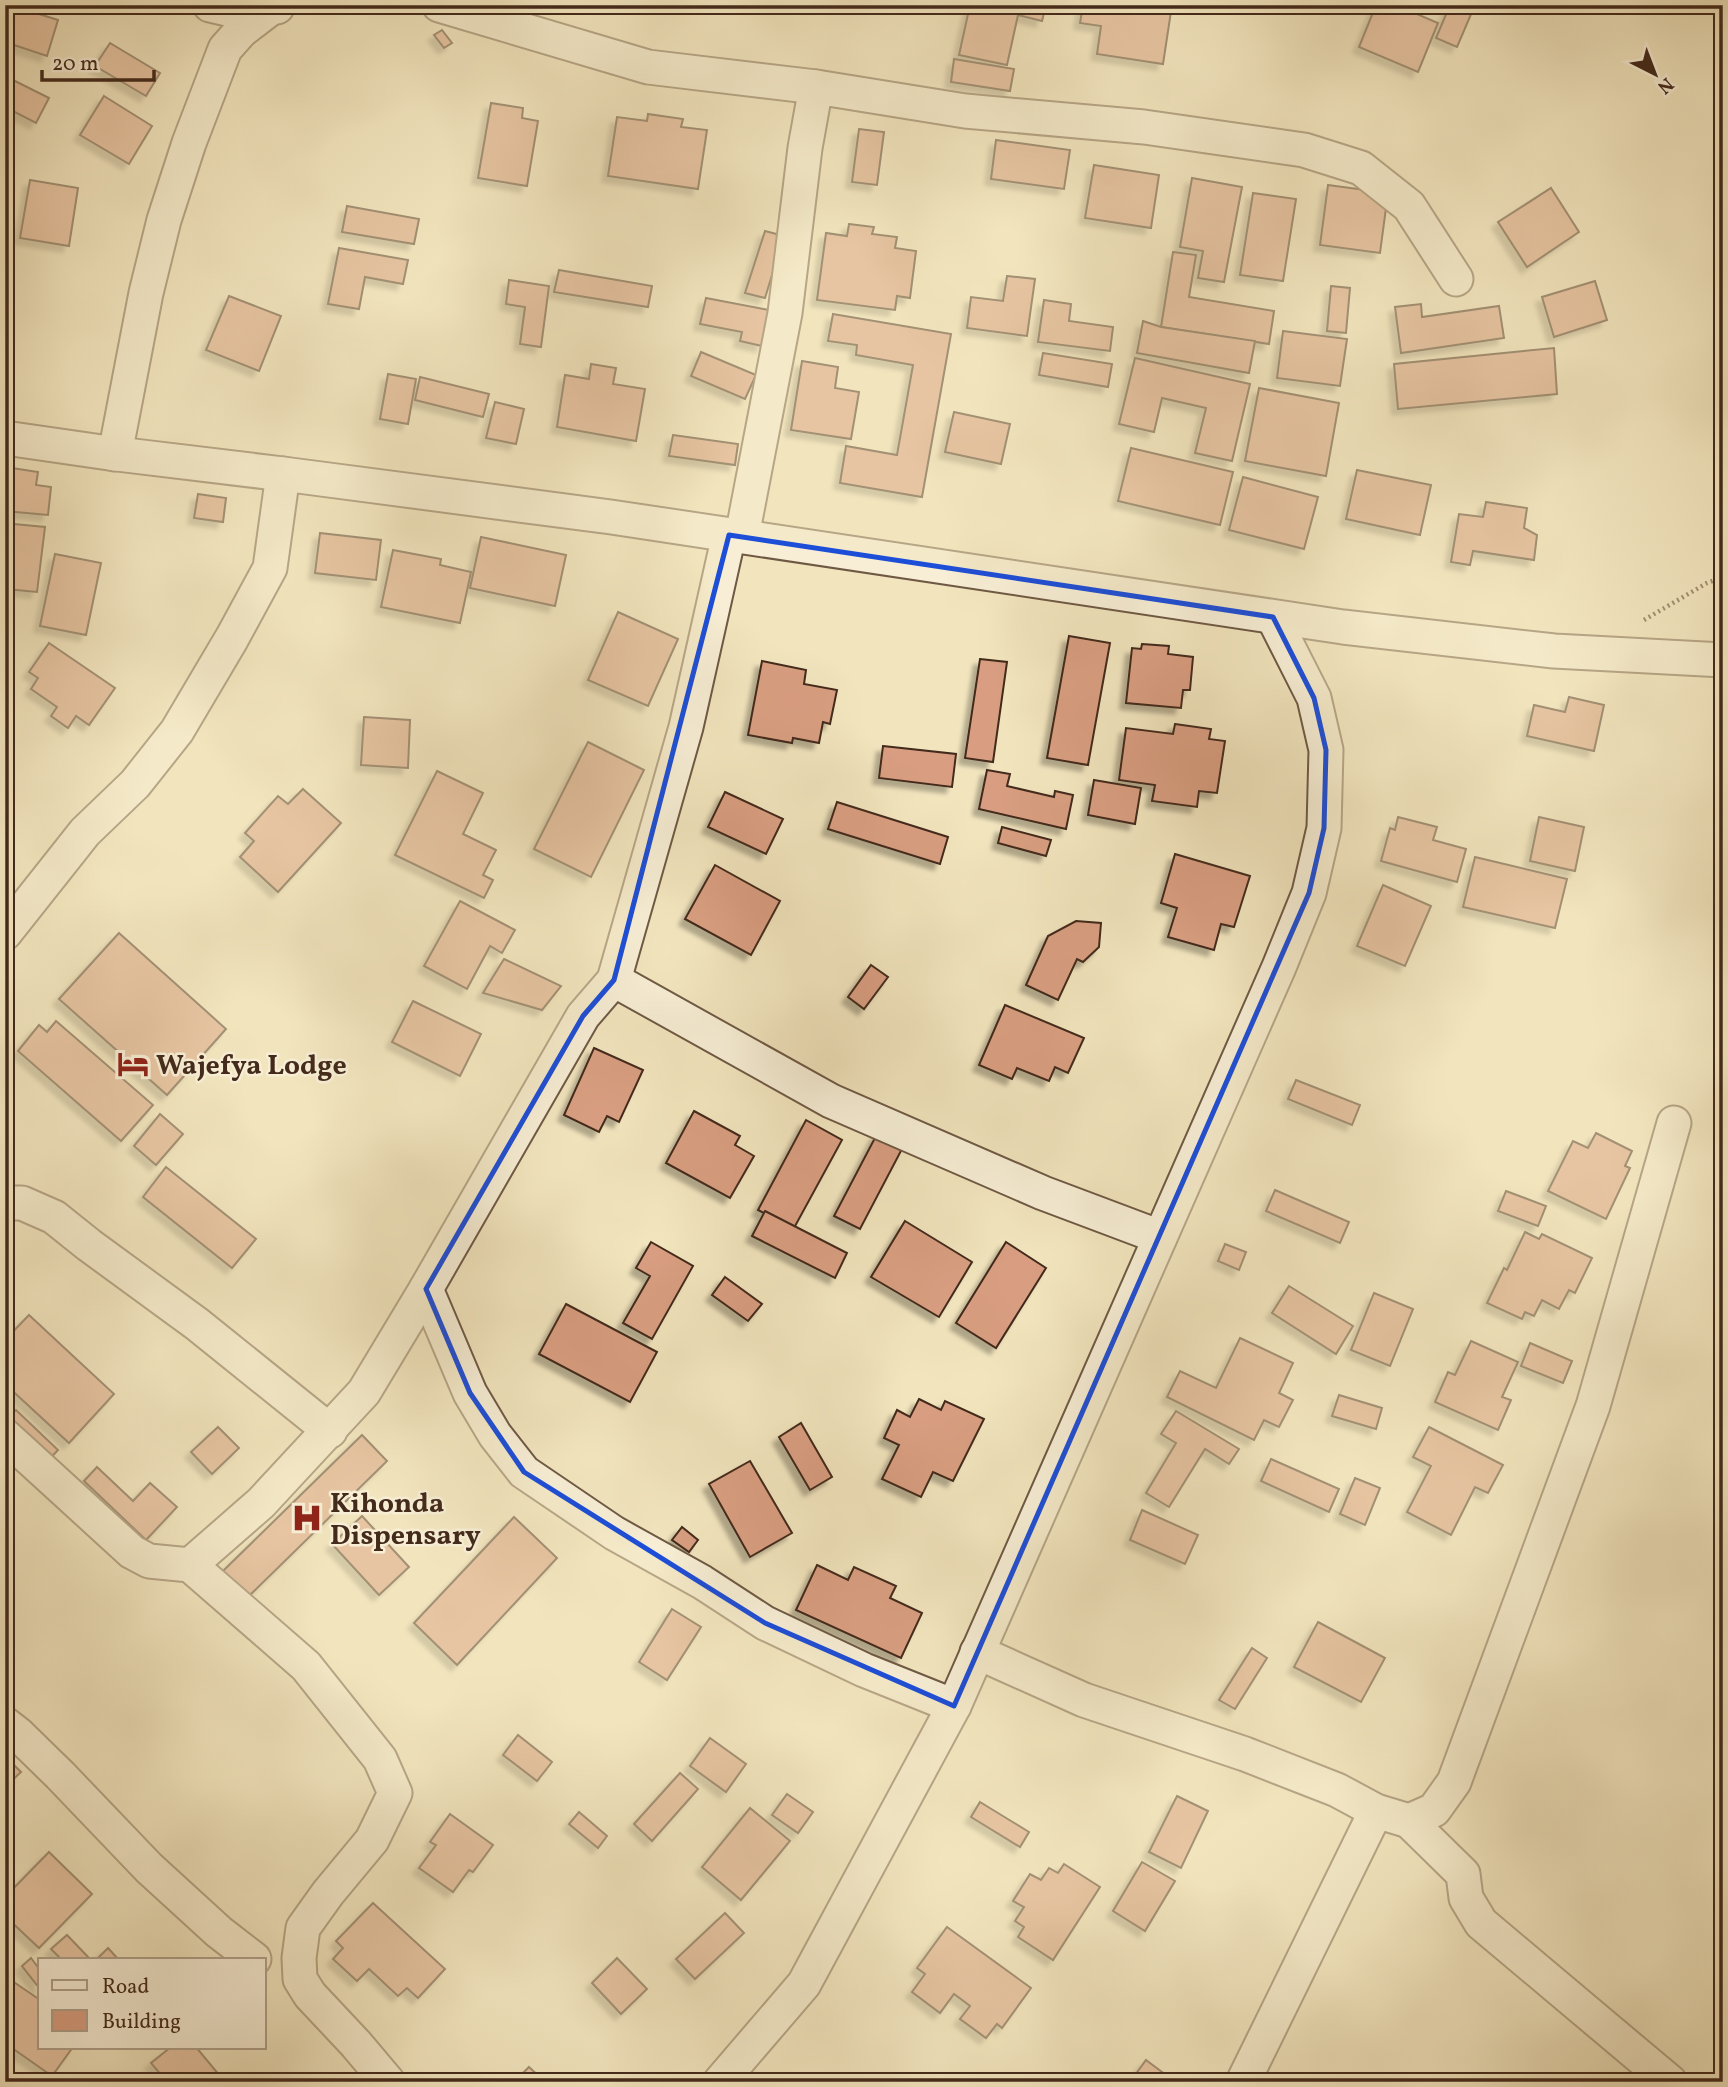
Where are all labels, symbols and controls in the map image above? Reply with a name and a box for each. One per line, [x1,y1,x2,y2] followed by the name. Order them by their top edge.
[42,38,154,82] scale bar
[1620,38,1690,108] north arrow
[52,50,98,79] text: 20 m
[1651,71,1679,100] text: N
[116,1047,150,1081] hotel icon: Wajefya Lodge
[156,1047,347,1086] place label: Wajefya Lodge
[330,1485,481,1556] place label: Kihonda Dispensary
[290,1501,324,1535] hospital icon: Kihonda Dispensary
[38,1958,266,2048] legend
[102,1973,149,2002] text: Road
[102,2008,181,2037] text: Building

